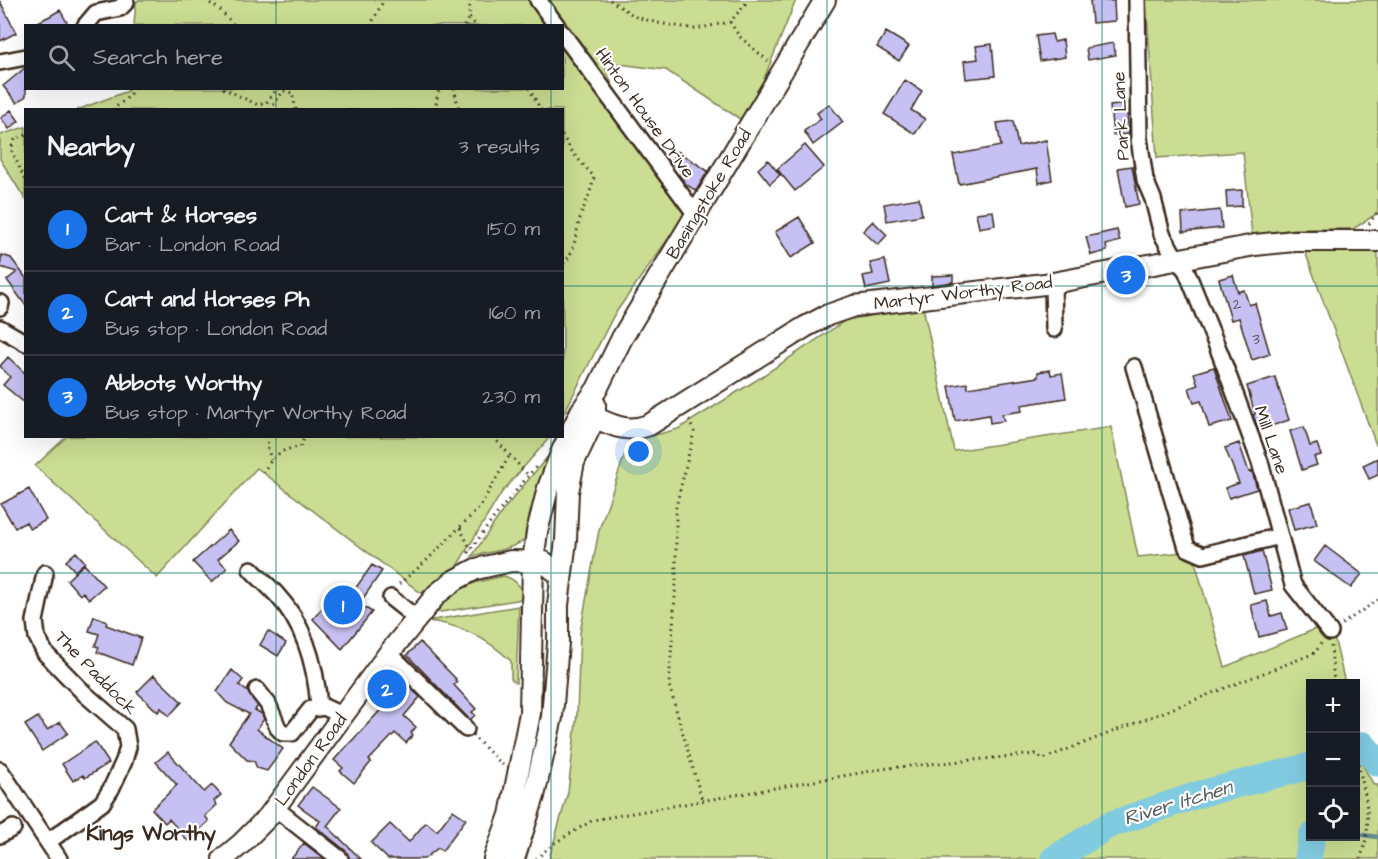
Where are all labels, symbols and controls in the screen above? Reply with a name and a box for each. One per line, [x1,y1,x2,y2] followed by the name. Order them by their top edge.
[24,24,564,90] search box
[45,41,78,74] icon: search
[93,42,223,73] text: Search here
[589,43,701,184] street label: Hinton House Drive
[1106,71,1136,161] street label: Park Lane
[660,124,759,264] street label: Basingstoke Road
[48,129,135,165] text: Nearby
[458,133,540,161] text: 3 results
[105,200,257,231] text: Cart & Horses
[66,215,69,243] text: 1
[487,215,540,243] text: 150 m
[105,231,280,259] text: Bar · London Road
[1106,252,1146,298] pin: 3
[872,270,1054,317] street label: Martyr Worthy Road
[105,284,309,315] text: Cart and Horses Ph
[1233,294,1242,315] house number: 2
[62,299,73,327] text: 2
[489,299,540,327] text: 160 m
[105,315,327,343] text: Bus stop · London Road
[1252,329,1260,350] house number: 3
[105,368,262,399] text: Abbots Worthy
[62,383,73,411] text: 3
[482,383,540,411] text: 230 m
[105,399,407,427] text: Bus stop · Martyr Worthy Road
[1248,402,1294,478] street label: Mill Lane
[624,437,653,466] your location
[324,582,362,628] pin: 1
[49,625,143,721] street label: The Paddock
[368,666,406,712] pin: 2
[1306,679,1360,841] map controls
[1306,679,1360,733] button: +
[269,709,353,811] street label: London Road
[1306,733,1360,787] button: −
[1120,773,1238,833] water label: River Itchen
[1306,787,1360,841] button: locate
[86,819,216,851] district label: Kings Worthy

